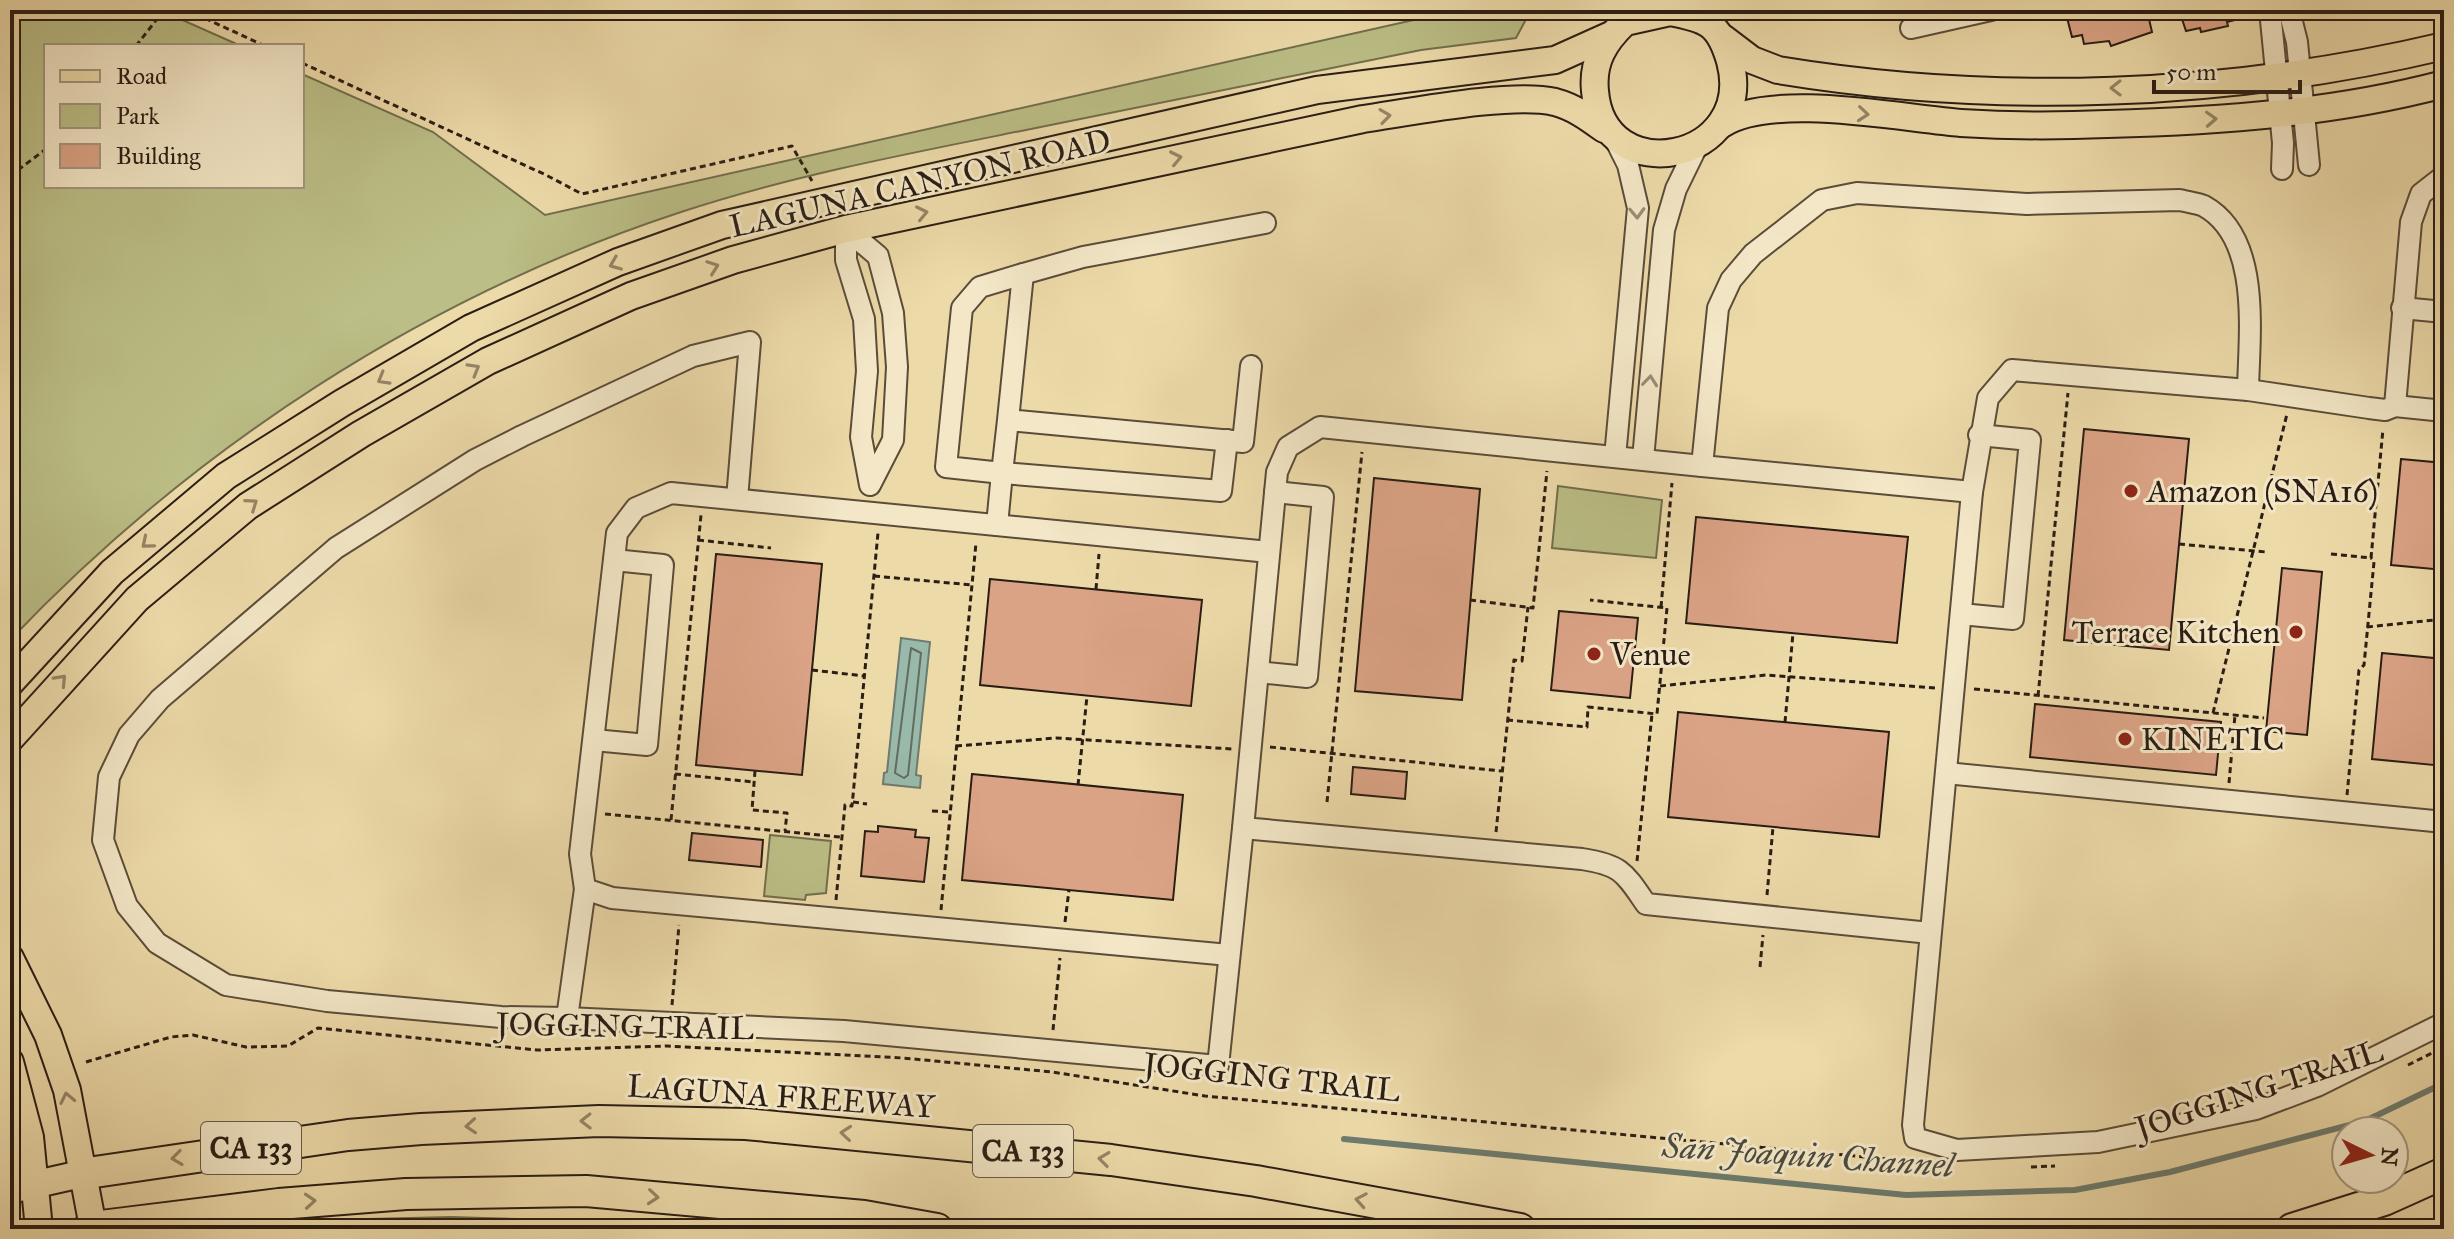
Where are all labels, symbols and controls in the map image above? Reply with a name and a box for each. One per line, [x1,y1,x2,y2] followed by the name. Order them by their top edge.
[44,44,304,188] legend
[2154,44,2300,94] scale bar
[2166,57,2216,87] text: 50 m
[116,61,167,91] text: Road
[2109,80,2122,97] one-way arrow
[116,101,160,131] text: Park
[1857,105,1870,122] one-way arrow
[1379,108,1392,125] one-way arrow
[2205,111,2218,128] one-way arrow
[726,121,1114,246] street label: LAGUNA CANYON ROAD
[116,141,201,171] text: Building
[1169,150,1182,167] one-way arrow
[915,205,928,222] one-way arrow
[1628,207,1645,220] one-way arrow
[609,254,623,270] one-way arrow
[705,261,719,277] one-way arrow
[466,364,480,379] one-way arrow
[377,369,392,385] one-way arrow
[1641,374,1658,387] one-way arrow
[2145,472,2378,511] place label: Amazon (SNA16)
[2122,482,2140,500] marker: Amazon (SNA16)
[243,499,258,514] one-way arrow
[141,533,156,548] one-way arrow
[2072,613,2280,652] place label: Terrace Kitchen
[2287,623,2305,641] marker: Terrace Kitchen
[1609,635,1691,674] place label: Venue
[1585,645,1603,663] marker: Venue
[52,675,67,689] one-way arrow
[2141,720,2285,759] place label: KINETIC
[2116,730,2134,748] marker: KINETIC
[493,1005,755,1048] street label: JOGGING TRAIL
[2128,1031,2388,1149] street label: JOGGING TRAIL
[1139,1044,1403,1110] street label: JOGGING TRAIL
[626,1066,937,1127] street label: LAGUNA FREEWAY
[60,1091,77,1104] one-way arrow
[579,1113,592,1130] one-way arrow
[2330,1115,2410,1195] north arrow
[464,1117,477,1134] one-way arrow
[201,1122,301,1174] road number: CA 133
[839,1125,852,1142] one-way arrow
[973,1125,1073,1177] road number: CA 133
[1660,1125,1958,1187] water label: San Joaquin Channel
[2375,1146,2404,1168] text: N
[170,1149,184,1166] one-way arrow
[1097,1151,1110,1168] one-way arrow
[647,1188,660,1205] one-way arrow
[304,1193,317,1210] one-way arrow
[1354,1193,1368,1210] one-way arrow

